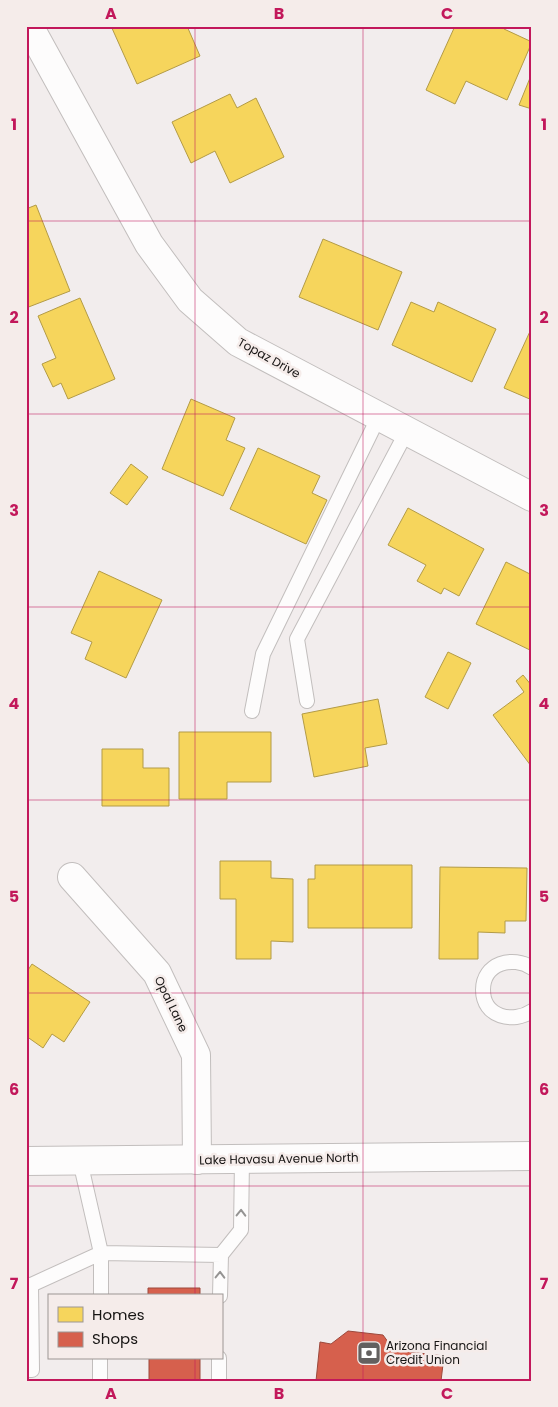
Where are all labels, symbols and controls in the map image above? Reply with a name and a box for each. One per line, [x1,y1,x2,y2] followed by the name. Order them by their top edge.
[105,2,117,25] text: A
[274,2,284,25] text: B
[441,2,453,25] text: C
[11,113,17,136] text: 1
[541,113,547,136] text: 1
[9,306,19,329] text: 2
[539,306,549,329] text: 2
[235,333,304,382] street label: Topaz Drive
[9,499,19,522] text: 3
[539,499,549,522] text: 3
[9,692,20,715] text: 4
[539,692,550,715] text: 4
[9,885,19,908] text: 5
[539,885,549,908] text: 5
[151,973,192,1035] street label: Opal Lane
[9,1078,19,1101] text: 6
[539,1078,549,1101] text: 6
[199,1149,359,1168] street label: Lake Havasu Avenue North
[236,1209,246,1217] one-way arrow
[215,1271,225,1279] one-way arrow
[10,1272,19,1295] text: 7
[540,1272,549,1295] text: 7
[48,1294,222,1360] legend
[92,1304,145,1325] text: Homes
[92,1328,138,1349] text: Shops
[386,1337,487,1368] place label: Arizona Financial Credit Union
[356,1340,382,1366] bank icon: Arizona Financial Credit Union
[105,1382,117,1405] text: A
[274,1382,284,1405] text: B
[441,1382,453,1405] text: C

